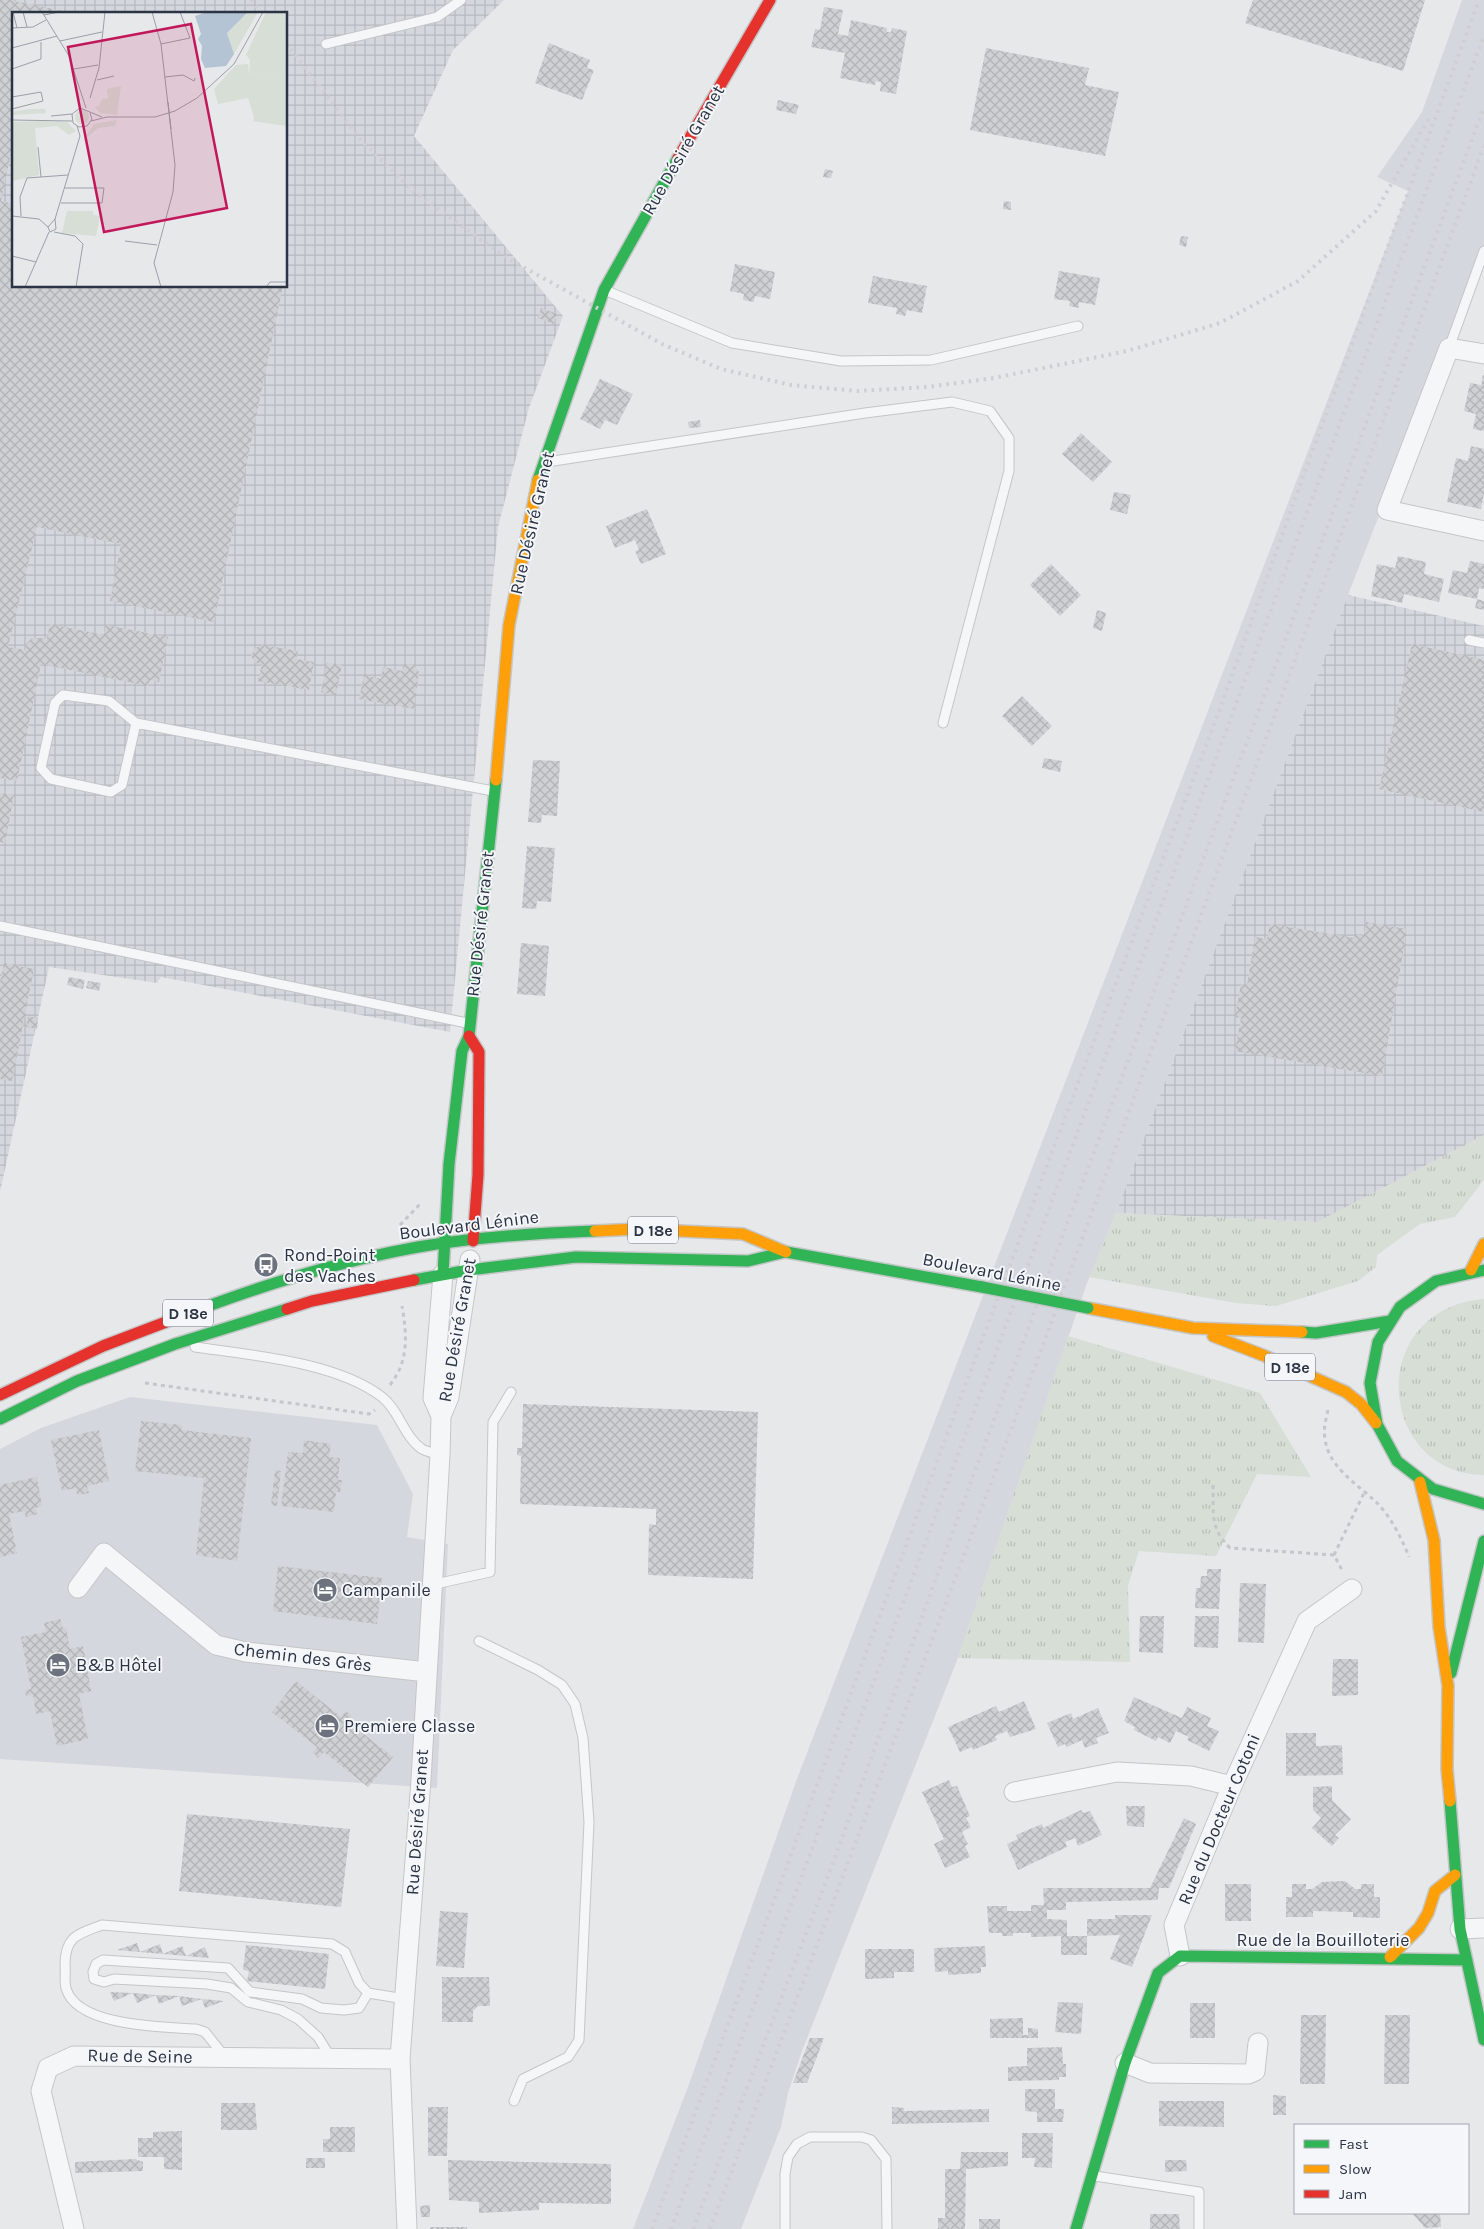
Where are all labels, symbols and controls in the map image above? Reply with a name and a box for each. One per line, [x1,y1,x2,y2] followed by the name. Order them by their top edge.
[12,12,288,288] inset map
[637,81,729,219] street label: Rue Désiré Granet
[505,449,559,597] street label: Rue Désiré Granet
[461,850,499,998] street label: Rue Désiré Granet
[398,1206,540,1244] street label: Boulevard Lénine
[628,1216,678,1244] road number: D 18e
[284,1244,376,1287] place label: Rond-Point des Vaches
[921,1248,1063,1296] street label: Boulevard Lénine
[253,1252,279,1278] bus stop icon: Rond-Point des Vaches
[433,1256,481,1404] street label: Rue Désiré Granet
[163,1300,213,1326] road number: D 18e
[1265,1354,1315,1380] road number: D 18e
[312,1577,338,1603] hotel icon: Campanile
[342,1579,431,1601] place label: Campanile
[233,1638,373,1676] street label: Chemin des Grès
[45,1652,71,1678] hotel icon: B&B Hôtel
[76,1654,162,1676] place label: B&B Hôtel
[314,1713,340,1739] hotel icon: Premiere Classe
[344,1715,475,1737] place label: Premiere Classe
[1173,1730,1265,1908] street label: Rue du Docteur Cotoni
[401,1748,433,1896] street label: Rue Désiré Granet
[1236,1929,1410,1951] street label: Rue de la Bouilloterie
[87,2044,193,2068] street label: Rue de Seine
[1294,2124,1469,2214] legend
[1339,2135,1369,2153] text: Fast
[1339,2160,1371,2178] text: Slow
[1339,2185,1367,2203] text: Jam

